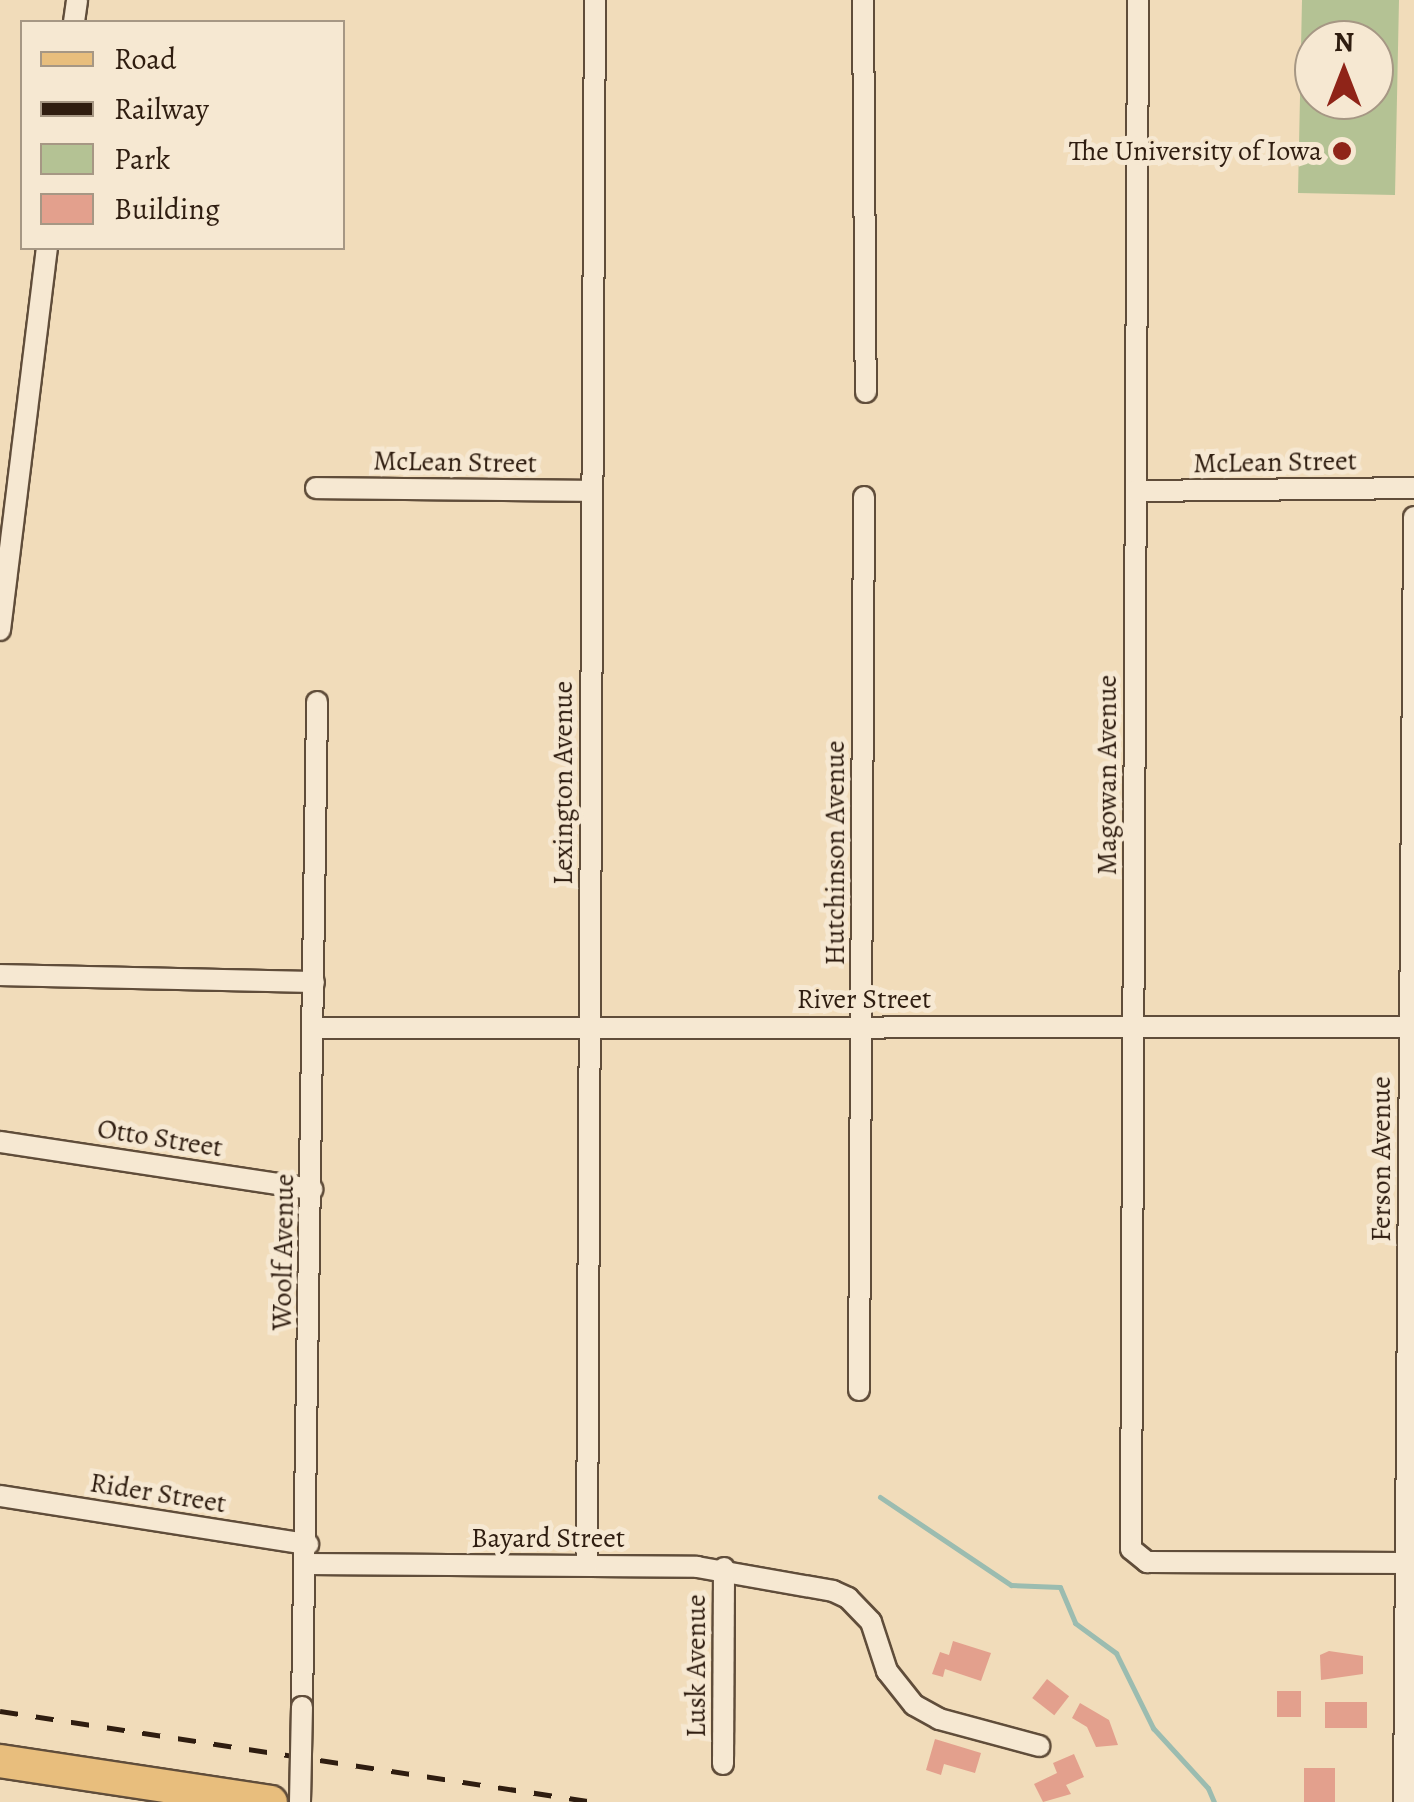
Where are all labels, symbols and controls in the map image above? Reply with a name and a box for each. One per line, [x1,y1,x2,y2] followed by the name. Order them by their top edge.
[20,20,345,250] legend
[1294,20,1394,120] north arrow
[1334,23,1354,61] text: N
[114,39,176,79] text: Road
[114,89,209,129] text: Railway
[1069,134,1322,168] place label: The University of Iowa
[114,139,170,179] text: Park
[1331,140,1353,162] marker: The University of Iowa
[114,189,220,229] text: Building
[373,444,537,480] street label: McLean Street
[1193,444,1357,480] street label: McLean Street
[1090,675,1124,875] street label: Magowan Avenue
[546,681,580,885] street label: Lexington Avenue
[818,740,852,966] street label: Hutchinson Avenue
[797,982,931,1016] street label: River Street
[1364,1076,1398,1242] street label: Ferson Avenue
[95,1112,225,1164] street label: Otto Street
[265,1173,301,1331] street label: Woolf Avenue
[88,1466,228,1520] street label: Rider Street
[471,1521,625,1555] street label: Bayard Street
[679,1594,713,1738] street label: Lusk Avenue

